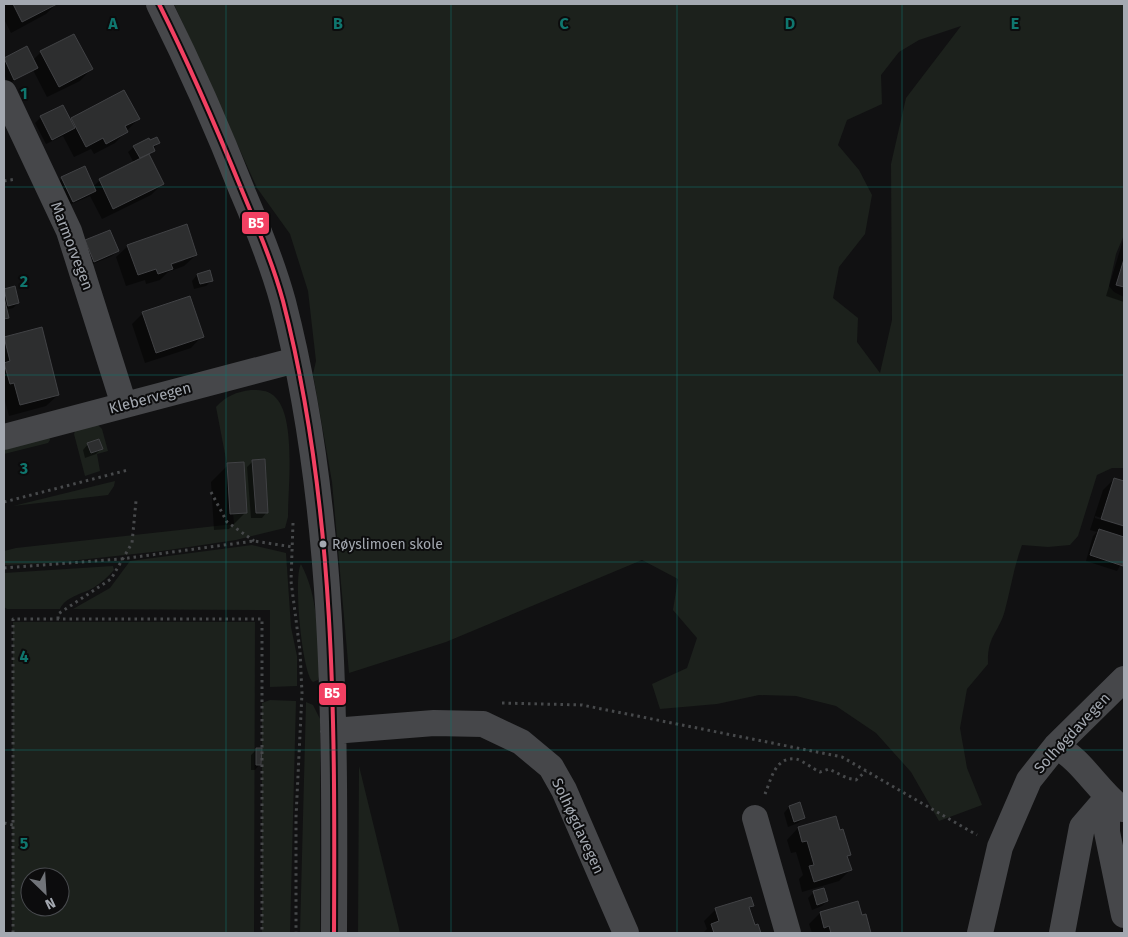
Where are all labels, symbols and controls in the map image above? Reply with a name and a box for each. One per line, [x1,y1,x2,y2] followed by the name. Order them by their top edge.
[107,14,118,33] text: A
[333,14,343,33] text: B
[559,14,569,33] text: C
[785,14,795,33] text: D
[1011,14,1019,33] text: E
[20,84,28,103] text: 1
[47,199,97,293] street label: Marmorvegen
[241,211,270,235] line badge: B5
[248,215,264,232] text: B5
[20,272,28,291] text: 2
[107,378,193,418] street label: Klebervegen
[19,459,28,478] text: 3
[332,536,443,553] place label: Røyslimoen skole
[318,539,328,549] marker: Røyslimoen skole
[19,647,29,666] text: 4
[318,682,347,706] line badge: B5
[324,685,340,702] text: B5
[1030,689,1114,777] street label: Solhøgdavegen
[548,775,608,877] street label: Solhøgdavegen
[20,834,29,853] text: 5
[20,867,70,917] north arrow
[42,894,58,913] text: N

